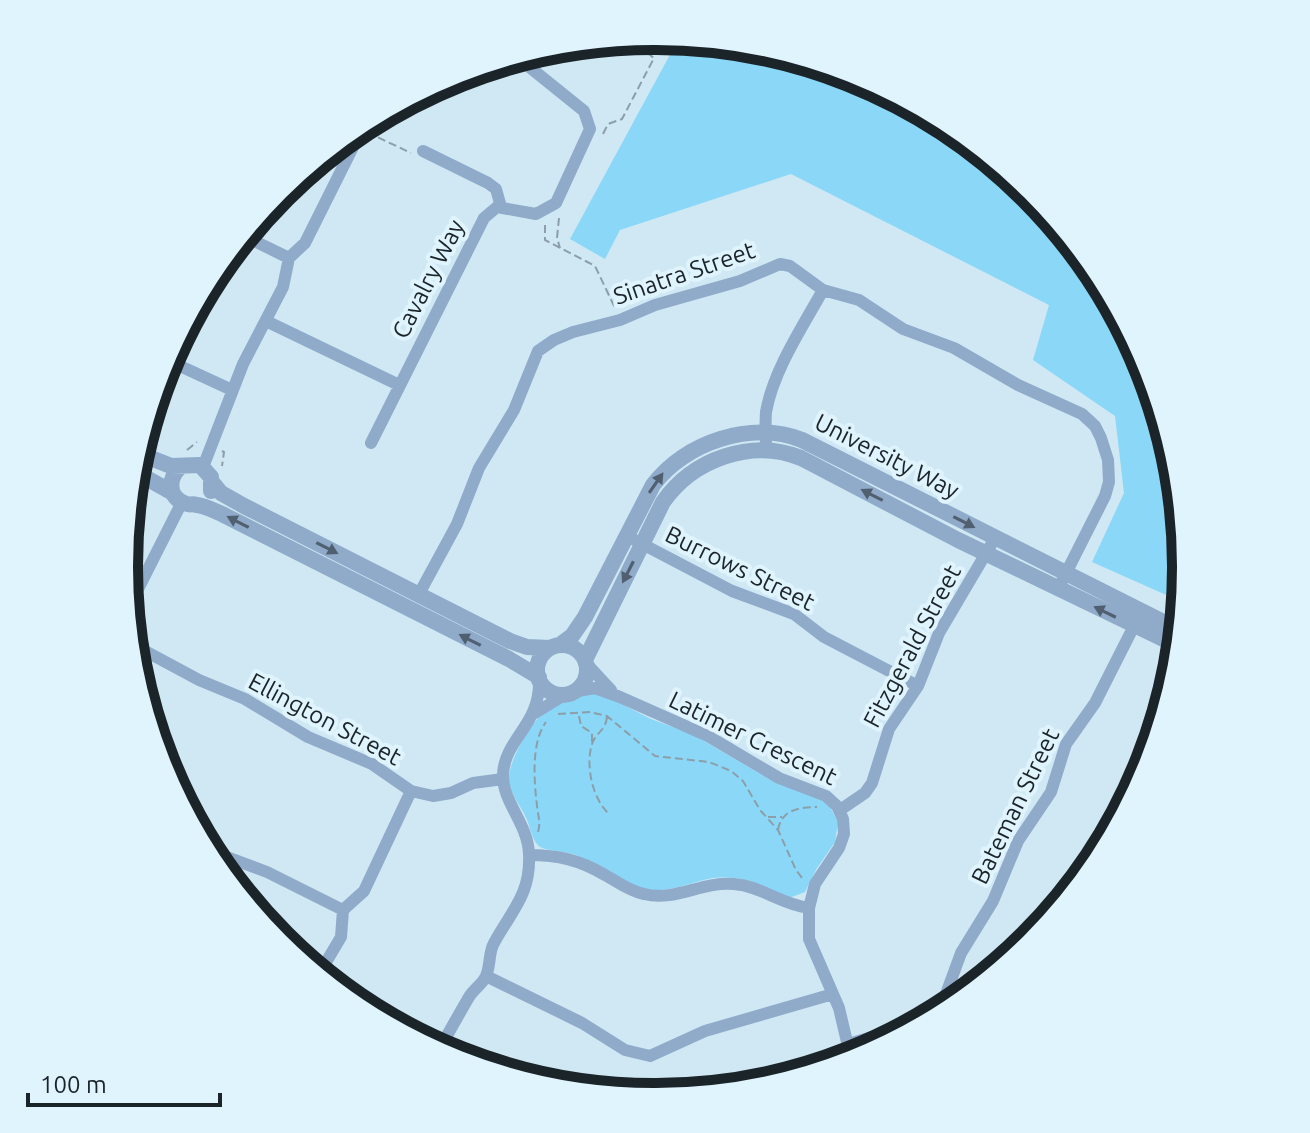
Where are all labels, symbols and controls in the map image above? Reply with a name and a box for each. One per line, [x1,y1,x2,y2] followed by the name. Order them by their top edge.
[387,215,470,343] street label: Cavalry Way
[610,236,759,310] street label: Sinatra Street
[810,408,964,504] street label: University Way
[648,472,664,494] one-way arrow
[861,489,884,502] one-way arrow
[952,515,975,528] one-way arrow
[227,516,250,529] one-way arrow
[661,520,820,616] street label: Burrows Street
[316,542,339,555] one-way arrow
[858,560,966,732] street label: Fitzgerald Street
[621,561,634,584] one-way arrow
[1093,605,1117,619] one-way arrow
[459,633,482,646] one-way arrow
[244,667,406,771] street label: Ellington Street
[665,686,842,791] street label: Latimer Crescent
[966,723,1065,888] street label: Bateman Street
[28,1057,220,1107] scale bar
[40,1071,107,1098] text: 100 m

